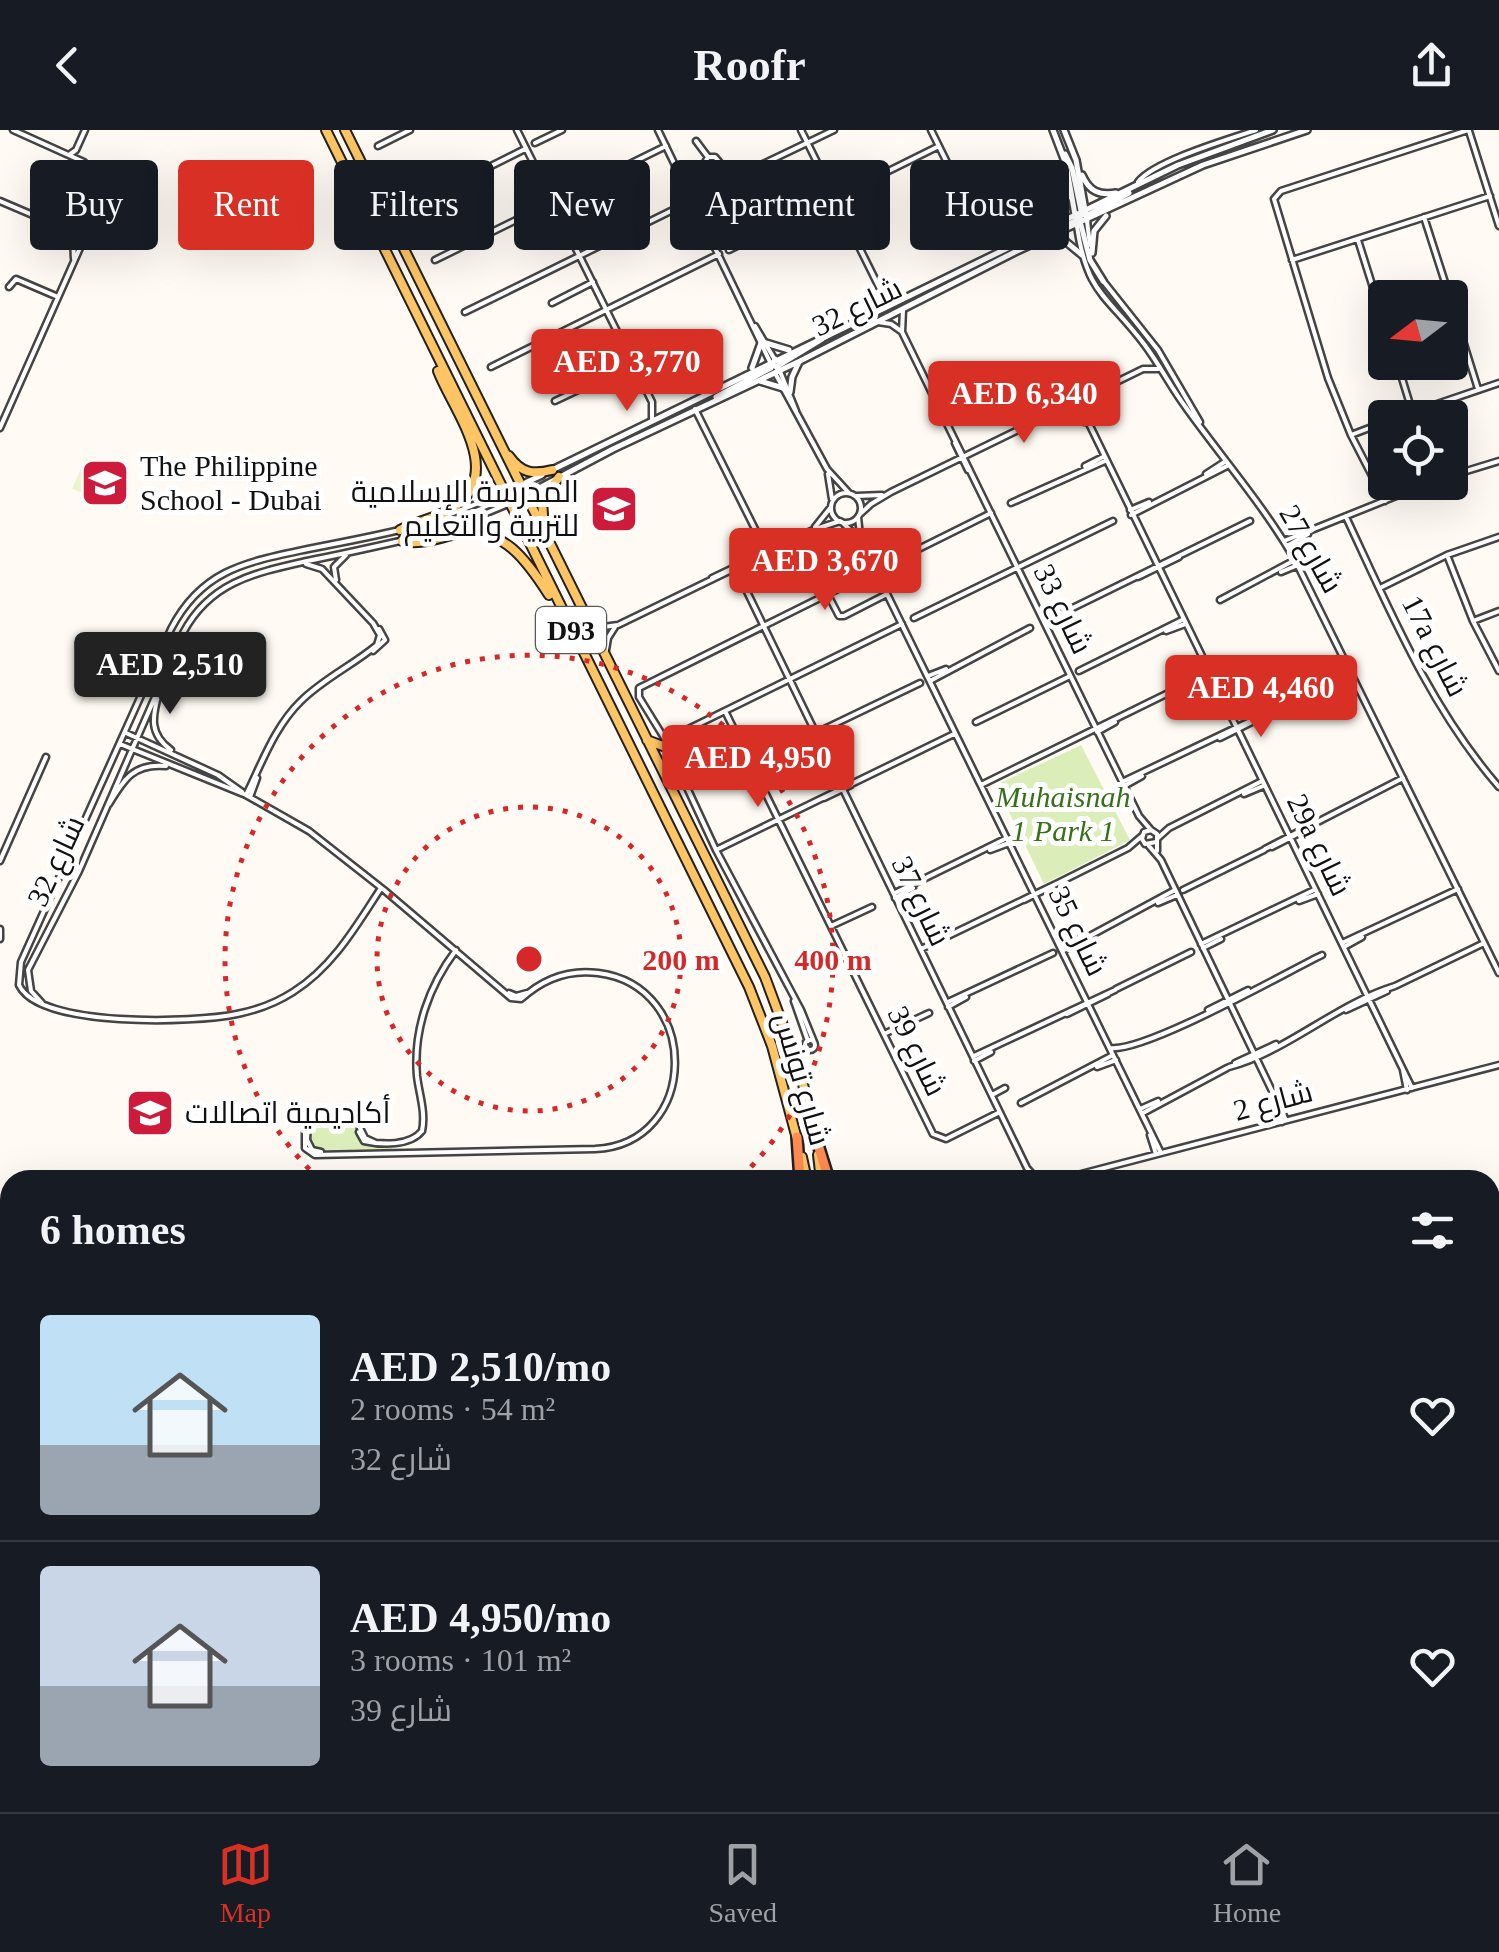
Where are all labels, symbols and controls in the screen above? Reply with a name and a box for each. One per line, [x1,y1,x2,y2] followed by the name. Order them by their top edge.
[40,38,95,93] icon: back
[1404,38,1459,93] icon: share
[693,40,806,90] text: Roofr
[30,160,158,250] chip: Buy
[178,160,314,250] chip: Rent
[334,160,494,250] chip: Filters
[514,160,650,250] chip: New
[670,160,890,250] chip: Apartment
[910,160,1069,250] chip: House
[807,271,909,346] street label: شارع 32
[1368,280,1468,380] north arrow
[1368,280,1468,500] map controls
[513,329,741,414] pin: AED 3,770
[553,343,701,379] text: AED 3,770
[910,361,1138,446] pin: AED 6,340
[950,375,1098,411] text: AED 6,340
[1368,400,1468,500] button: locate
[140,449,322,516] place label: The Philippine School - Dubai
[79,457,131,509] school or university icon: The Philippine School - Dubai
[351,475,579,546] place label: المدرسة الإسلامية للتربية والتعليم
[588,483,640,535] school or university icon: المدرسة الإسلامية للتربية والتعليم
[1270,499,1350,600] street label: شارع 27
[711,528,939,613] pin: AED 3,670
[751,542,899,578] text: AED 3,670
[1024,559,1099,661] street label: شارع 33
[1392,590,1475,704] street label: 17a شارع
[536,607,606,653] road number: D93
[56,632,284,717] pin: AED 2,510
[96,646,244,682] text: AED 2,510
[1147,655,1375,740] pin: AED 4,460
[1187,669,1335,705] text: AED 4,460
[644,725,872,810] pin: AED 4,950
[684,739,832,775] text: AED 4,950
[995,780,1131,847] park label: Muhaisnah 1 Park 1
[1277,789,1358,903] street label: 29a شارع
[20,810,94,913] street label: شارع 32
[882,851,957,953] street label: شارع 37
[1039,881,1114,983] street label: شارع 35
[511,941,547,977] centre of rings
[642,943,720,976] text: 200 m
[794,943,872,976] text: 400 m
[878,1001,953,1103] street label: شارع 39
[764,1009,837,1150] street label: شارع تونس
[1230,1074,1317,1131] street label: شارع 2
[124,1087,176,1139] school or university icon: أكاديمية اتصالات
[185,1094,391,1129] place label: أكاديمية اتصالات
[1405,1203,1460,1258] icon: filters
[40,1207,186,1253] text: 6 homes
[350,1344,611,1390] text: AED 2,510/mo
[120,1355,240,1475] icon: home
[1405,1388,1460,1443] icon: heart
[350,1391,555,1427] text: 2 rooms · 54 m²
[350,1441,452,1477] text: شارع 32
[350,1595,611,1641] text: AED 4,950/mo
[120,1606,240,1726] icon: home
[1405,1639,1460,1694] icon: heart
[350,1642,571,1678] text: 3 rooms · 101 m²
[350,1692,452,1728] text: شارع 39
[218,1837,273,1929] tab: Map
[709,1837,777,1929] tab: Saved
[1213,1837,1281,1929] tab: Home

